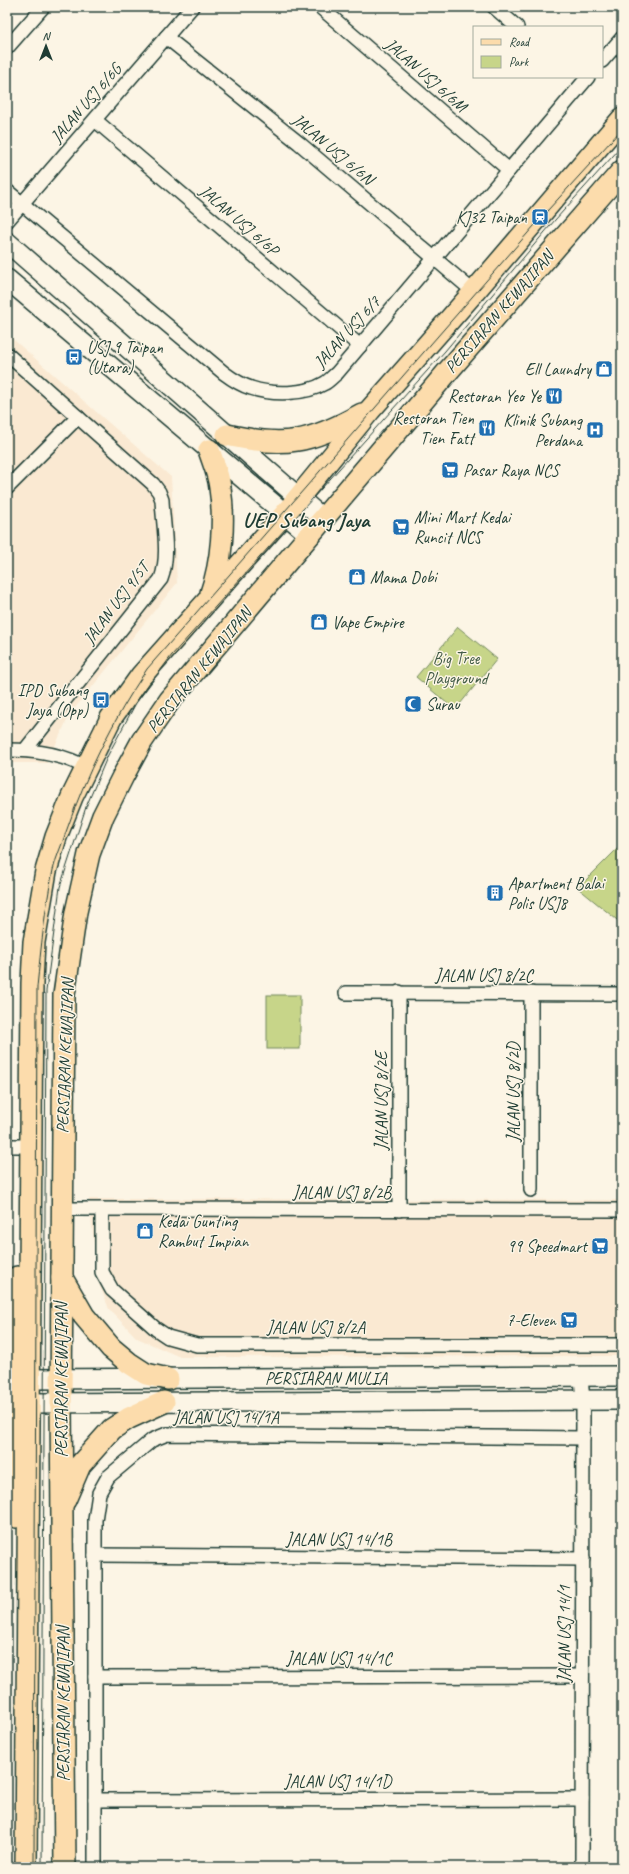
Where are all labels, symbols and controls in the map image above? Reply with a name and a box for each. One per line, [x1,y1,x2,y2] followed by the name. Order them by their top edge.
[26,26,66,66] north arrow
[473,26,603,78] legend
[43,29,52,43] text: N
[380,33,473,117] street label: JALAN USJ 6/6M
[509,34,531,50] text: Road
[509,54,530,70] text: Park
[45,58,127,148] street label: JALAN USJ 6/6G
[287,108,380,191] street label: JALAN USJ 6/6N
[195,179,284,261] street label: JALAN USJ 6/6P
[456,207,527,228] place label: KJ32 Taipan
[530,207,550,227] station icon: KJ32 Taipan
[440,245,560,377] street label: PERSIARAN KEWAJIPAN
[309,291,386,373] street label: JALAN USJ 6/7
[87,337,163,378] place label: USJ 9 Taipan (Utara)
[64,347,84,367] bus stop icon: USJ 9 Taipan (Utara)
[525,359,592,380] place label: Ell Laundry
[594,359,614,379] shop icon: Ell Laundry
[448,386,542,407] place label: Restoran Yeo Ye
[544,386,564,406] restaurant icon: Restoran Yeo Ye
[393,408,476,449] place label: Restoran Tien Tien Fatt
[503,410,584,451] place label: Klinik Subang Perdana
[477,418,497,438] restaurant icon: Restoran Tien Tien Fatt
[585,420,605,440] hospital icon: Klinik Subang Perdana
[440,460,460,480] supermarket icon: Pasar Raya NCS
[463,460,561,481] place label: Pasar Raya NCS
[243,507,371,533] district label: UEP Subang Jaya
[414,507,513,548] place label: Mini Mart Kedai Runcit NCS
[391,517,411,537] supermarket icon: Mini Mart Kedai Runcit NCS
[78,555,156,649] street label: JALAN USJ 9/5T
[347,567,367,587] shop icon: Mama Dobi
[370,567,438,588] place label: Mama Dobi
[142,601,258,737] street label: PERSIARAN KEWAJIPAN
[309,612,329,632] shop icon: Vape Empire
[332,612,405,633] place label: Vape Empire
[425,648,490,689] park label: Big Tree Playground
[18,680,89,721] place label: IPD Subang Jaya (Opp)
[91,690,111,710] bus stop icon: IPD Subang Jaya (Opp)
[403,694,423,714] mosque icon: Surau
[426,694,461,715] place label: Surau
[508,873,606,914] place label: Apartment Balai Polis USJ8
[485,883,505,903] building icon: Apartment Balai Polis USJ8
[434,965,535,986] street label: JALAN USJ 8/2C
[52,975,78,1134] street label: PERSIARAN KEWAJIPAN
[503,1040,524,1143] street label: JALAN USJ 8/2D
[371,1050,392,1151] street label: JALAN USJ 8/2E
[292,1182,392,1203] street label: JALAN USJ 8/2B
[158,1211,250,1252] place label: Kedai Gunting Rambut Impian
[135,1221,155,1241] shop icon: Kedai Gunting Rambut Impian
[507,1236,589,1257] place label: 99 Speedmart
[590,1236,610,1256] supermarket icon: 99 Speedmart
[51,1300,72,1457] street label: PERSIARAN KEWAJIPAN
[507,1310,557,1331] place label: 7-Eleven
[559,1310,579,1330] supermarket icon: 7-Eleven
[266,1317,366,1338] street label: JALAN USJ 8/2A
[265,1368,389,1389] street label: PERSIARAN MULIA
[172,1407,280,1428] street label: JALAN USJ 14/1A
[285,1529,393,1550] street label: JALAN USJ 14/1B
[554,1584,575,1684] street label: JALAN USJ 14/1
[53,1624,74,1781] street label: PERSIARAN KEWAJIPAN
[285,1648,394,1669] street label: JALAN USJ 14/1C
[284,1771,394,1792] street label: JALAN USJ 14/1D

